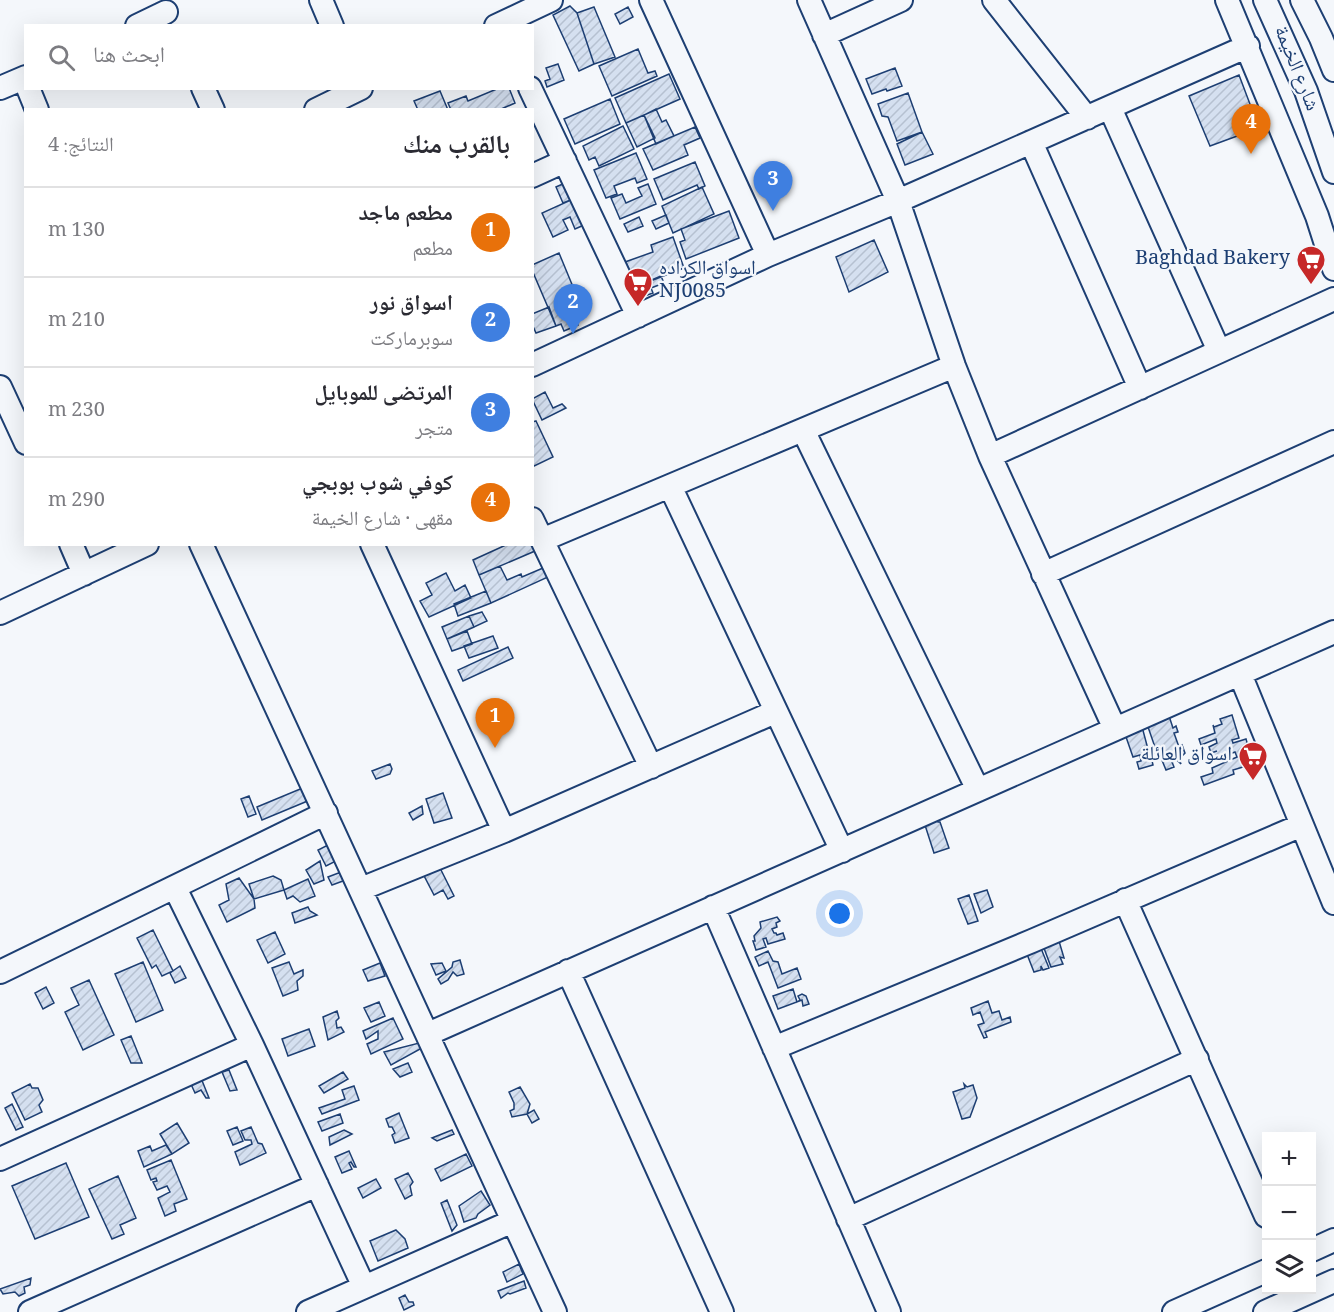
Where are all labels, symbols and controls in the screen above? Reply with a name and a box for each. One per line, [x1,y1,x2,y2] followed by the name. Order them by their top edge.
[1263,21,1327,117] street label: شارع الخيمة
[24,24,534,90] search box
[93,38,165,76] text: ابحث هنا
[45,41,78,74] icon: search
[1232,104,1270,154] pin: 4
[403,125,510,169] text: بالقرب منك
[48,130,114,164] text: النتائج: 4
[754,162,792,211] pin: 3
[358,196,453,234] text: مطعم ماجد
[48,215,105,249] text: 130 m
[485,215,496,249] text: 1
[412,234,453,268] text: مطعم
[1135,243,1291,277] place label: Baghdad Bakery
[1295,244,1327,286] supermarket icon: Baghdad Bakery
[659,253,756,310] place label: اسواق الكراده NJ0085
[622,266,654,308] supermarket icon: اسواق الكراده NJ0085
[554,284,592,334] pin: 2
[370,286,453,324] text: اسواق نور
[48,305,105,339] text: 210 m
[485,305,496,339] text: 2
[370,324,453,358] text: سوبرماركت
[315,376,453,414] text: المرتضى للموبايل
[48,395,105,429] text: 230 m
[485,395,496,429] text: 3
[415,414,453,448] text: متجر
[302,466,453,504] text: كوفي شوب بوبجي
[48,485,105,519] text: 290 m
[485,485,496,519] text: 4
[312,504,453,538] text: مقهى · شارع الخيمة
[476,698,514,748] pin: 1
[1141,739,1232,773] place label: اسواق العائلة
[1237,740,1269,782] supermarket icon: اسواق العائلة
[825,899,854,928] your location
[1262,1132,1316,1294] map controls
[1262,1132,1316,1186] button: +
[1262,1186,1316,1240] button: −
[1262,1240,1316,1294] button: layers

